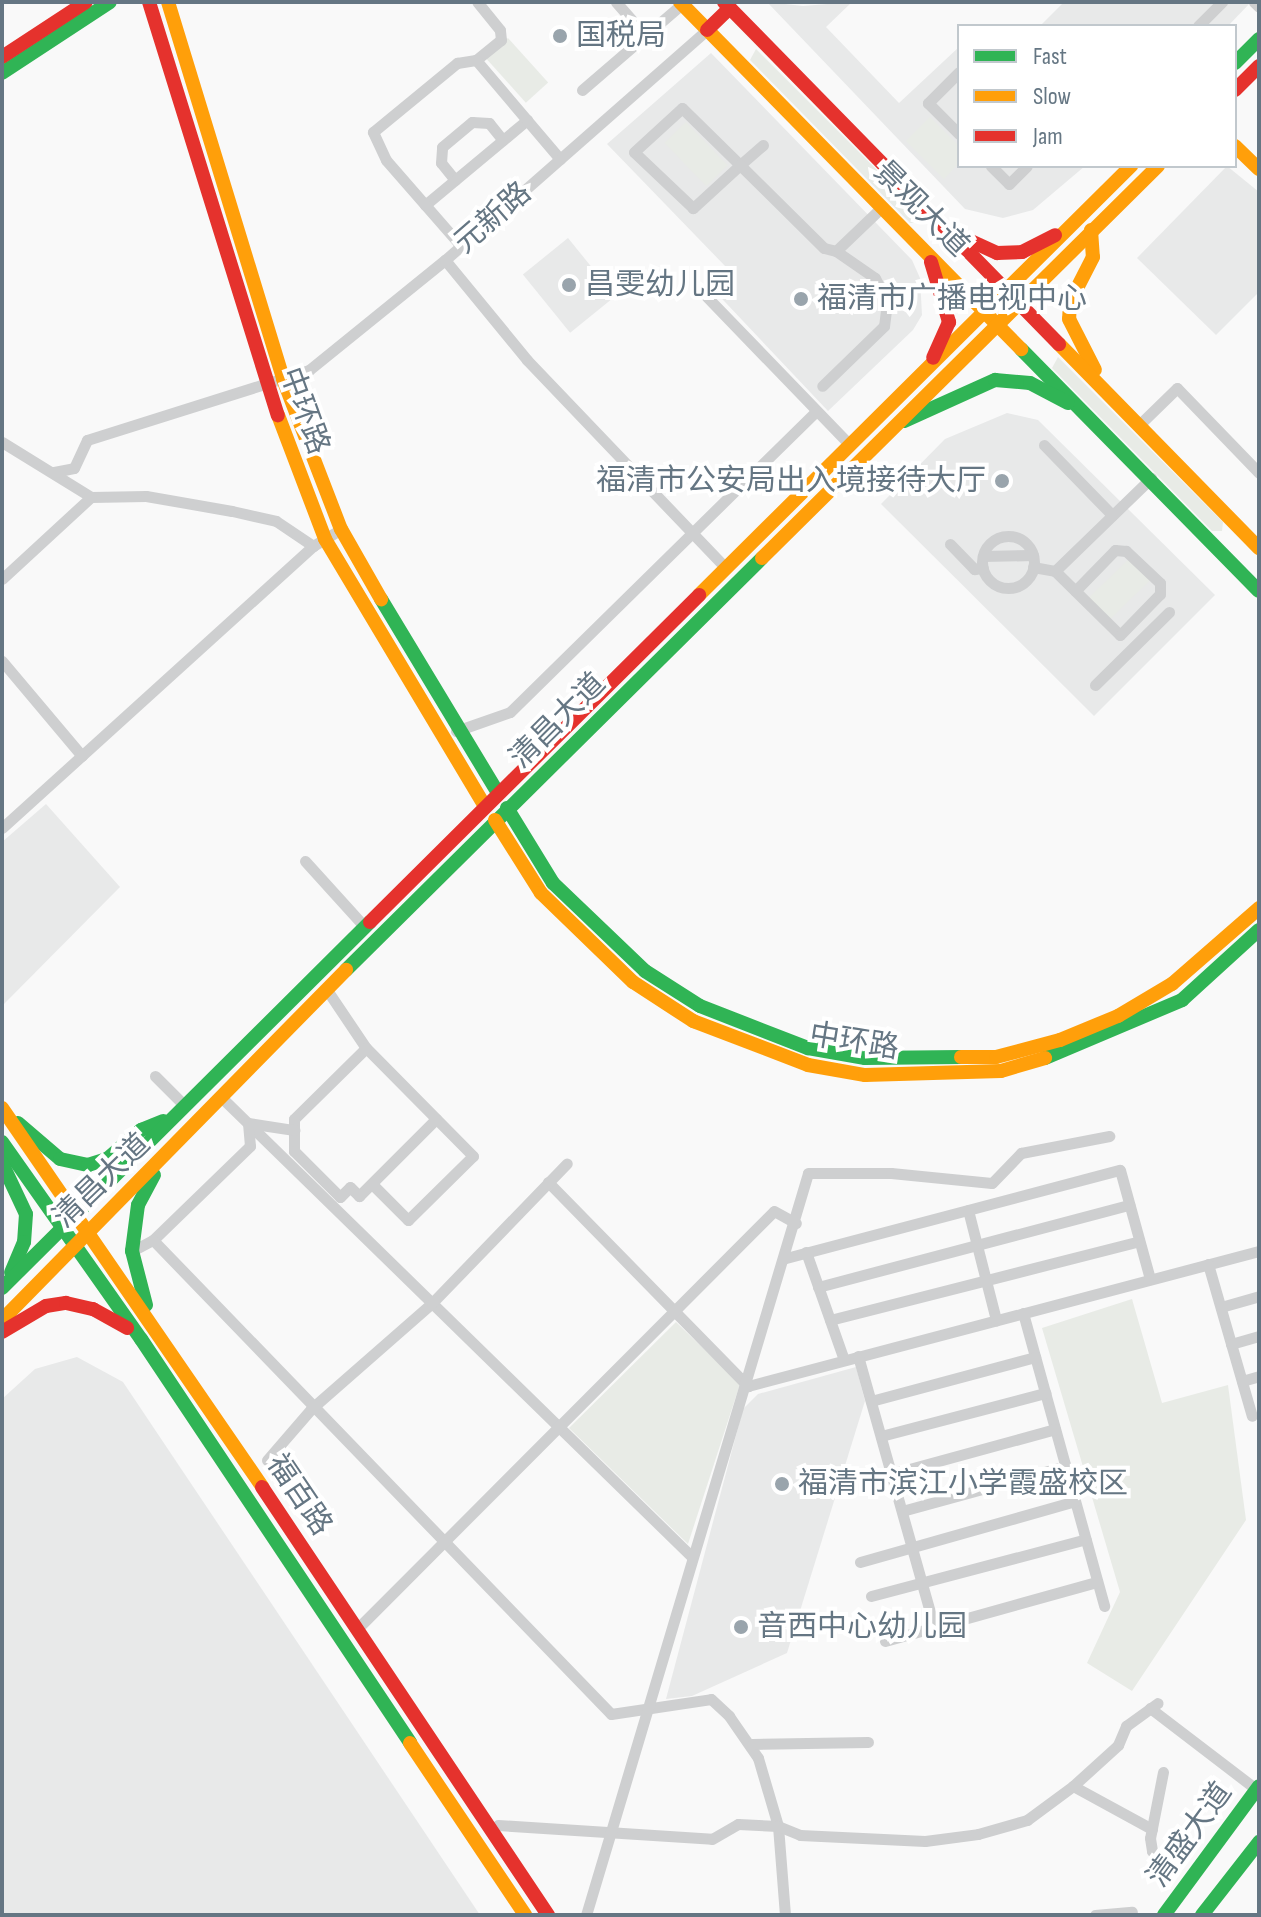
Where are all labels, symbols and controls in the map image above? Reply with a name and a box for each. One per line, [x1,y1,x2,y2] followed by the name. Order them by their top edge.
[576,18,666,54] place label: 国税局
[957,24,1237,168] legend
[551,27,569,45] marker: 国税局
[1033,42,1067,71] text: Fast
[1033,82,1071,111] text: Slow
[1033,122,1063,151] text: Jam
[866,154,976,264] street label: 景观大道
[447,175,539,261] street label: 元新路
[585,267,735,303] place label: 昌雯幼儿园
[560,276,578,294] marker: 昌雯幼儿园
[817,281,1087,317] place label: 福清市广播电视中心
[792,290,810,308] marker: 福清市广播电视中心
[272,363,336,459] street label: 中环路
[596,463,986,499] place label: 福清市公安局出入境接待大厅
[993,472,1011,490] marker: 福清市公安局出入境接待大厅
[503,666,613,776] street label: 清昌大道
[807,1017,901,1067] street label: 中环路
[46,1126,158,1236] street label: 清昌大道
[259,1448,339,1542] street label: 福百路
[798,1466,1128,1502] place label: 福清市滨江小学霞盛校区
[773,1475,791,1493] marker: 福清市滨江小学霞盛校区
[757,1609,967,1645] place label: 音西中心幼儿园
[732,1618,750,1636] marker: 音西中心幼儿园
[1140,1776,1240,1894] street label: 清盛大道

